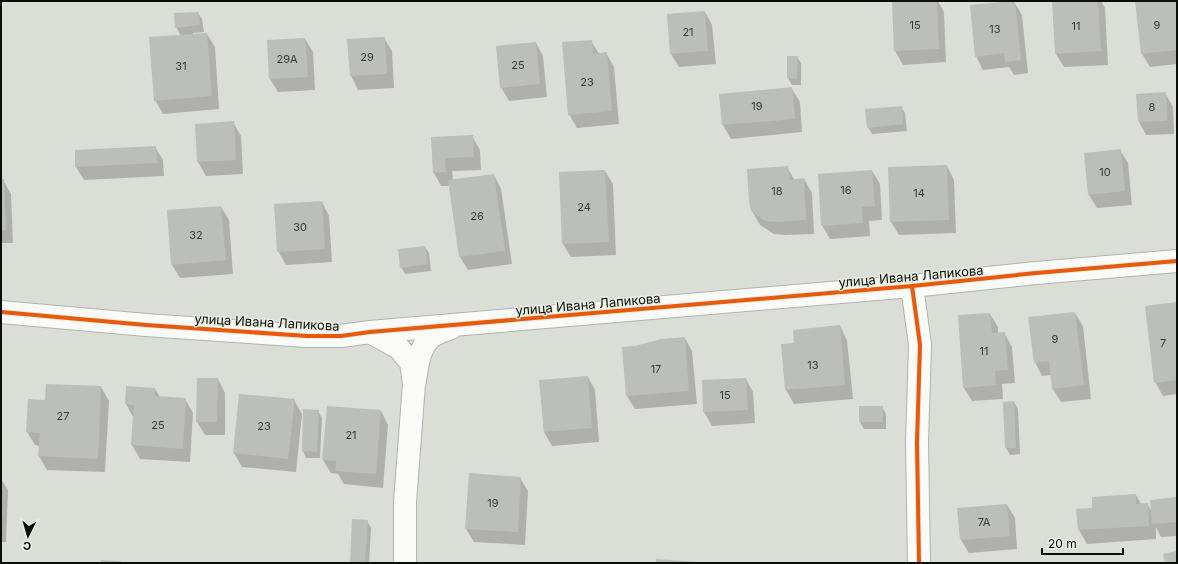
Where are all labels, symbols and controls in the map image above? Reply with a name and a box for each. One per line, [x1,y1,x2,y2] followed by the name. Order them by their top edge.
[909,18,921,32] house number: 15
[1154,18,1161,32] house number: 9
[1072,19,1080,33] house number: 11
[989,22,1001,36] house number: 13
[682,25,694,39] house number: 21
[360,50,374,64] house number: 29
[276,52,298,66] house number: 29А
[511,58,525,72] house number: 25
[175,59,187,73] house number: 31
[580,75,594,89] house number: 23
[751,99,763,113] house number: 19
[1149,100,1156,114] house number: 8
[1099,165,1111,179] house number: 10
[840,183,852,197] house number: 16
[771,184,783,198] house number: 18
[913,186,925,200] house number: 14
[577,200,591,214] house number: 24
[470,209,484,223] house number: 26
[293,220,307,234] house number: 30
[189,228,203,242] house number: 32
[838,262,984,290] street label: улица Ивана Лапикова
[515,290,661,318] street label: улица Ивана Лапикова
[194,310,340,334] street label: улица Ивана Лапикова
[1052,332,1059,346] house number: 9
[1160,336,1166,350] house number: 7
[980,344,988,358] house number: 11
[807,358,819,372] house number: 13
[651,362,661,376] house number: 17
[719,388,731,402] house number: 15
[57,409,69,423] house number: 27
[151,418,165,432] house number: 25
[257,419,271,433] house number: 23
[345,428,357,442] house number: 21
[487,496,499,510] house number: 19
[978,515,991,529] house number: 7А
[8,516,48,556] north arrow
[1042,530,1123,556] scale bar
[1048,536,1077,551] text: 20 m
[22,539,32,553] text: С

